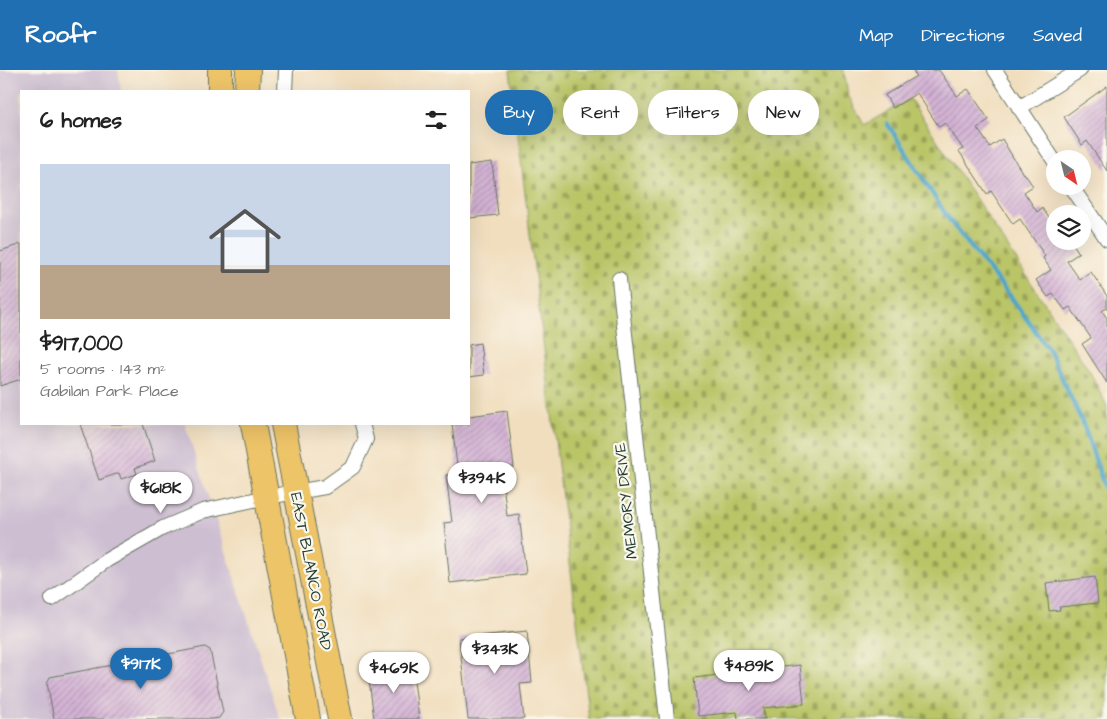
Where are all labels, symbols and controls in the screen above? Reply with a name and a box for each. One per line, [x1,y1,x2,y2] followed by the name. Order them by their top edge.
[25,18,97,52] text: Roofr
[859,23,893,48] text: Map
[921,23,1005,48] text: Directions
[1033,23,1082,48] text: Saved
[485,90,553,135] chip: Buy
[563,90,638,135] chip: Rent
[648,90,738,135] chip: Filters
[748,90,819,135] chip: New
[40,106,122,135] text: 6 homes
[422,106,450,134] icon: filters
[1046,150,1091,195] north arrow
[1046,150,1091,250] map controls
[200,196,290,286] icon: home
[1046,205,1091,250] button: layers
[40,329,123,358] text: $917,000
[40,358,166,380] text: 5 rooms · 143 m²
[40,380,179,402] text: Gabilan Park Place
[609,441,643,560] street label: MEMORY DRIVE
[447,462,517,504] pin: $394K
[459,467,505,489] text: $394K
[126,472,196,514] pin: $618K
[140,477,182,499] text: $618K
[285,490,337,652] street label: EAST BLANCO ROAD
[460,632,530,675] pin: $343K
[472,638,518,660] text: $343K
[106,648,176,690] pin: $917K
[714,650,784,692] pin: $489K
[359,652,429,694] pin: $469K
[121,653,161,675] text: $917K
[725,655,773,677] text: $489K
[370,657,418,679] text: $469K

